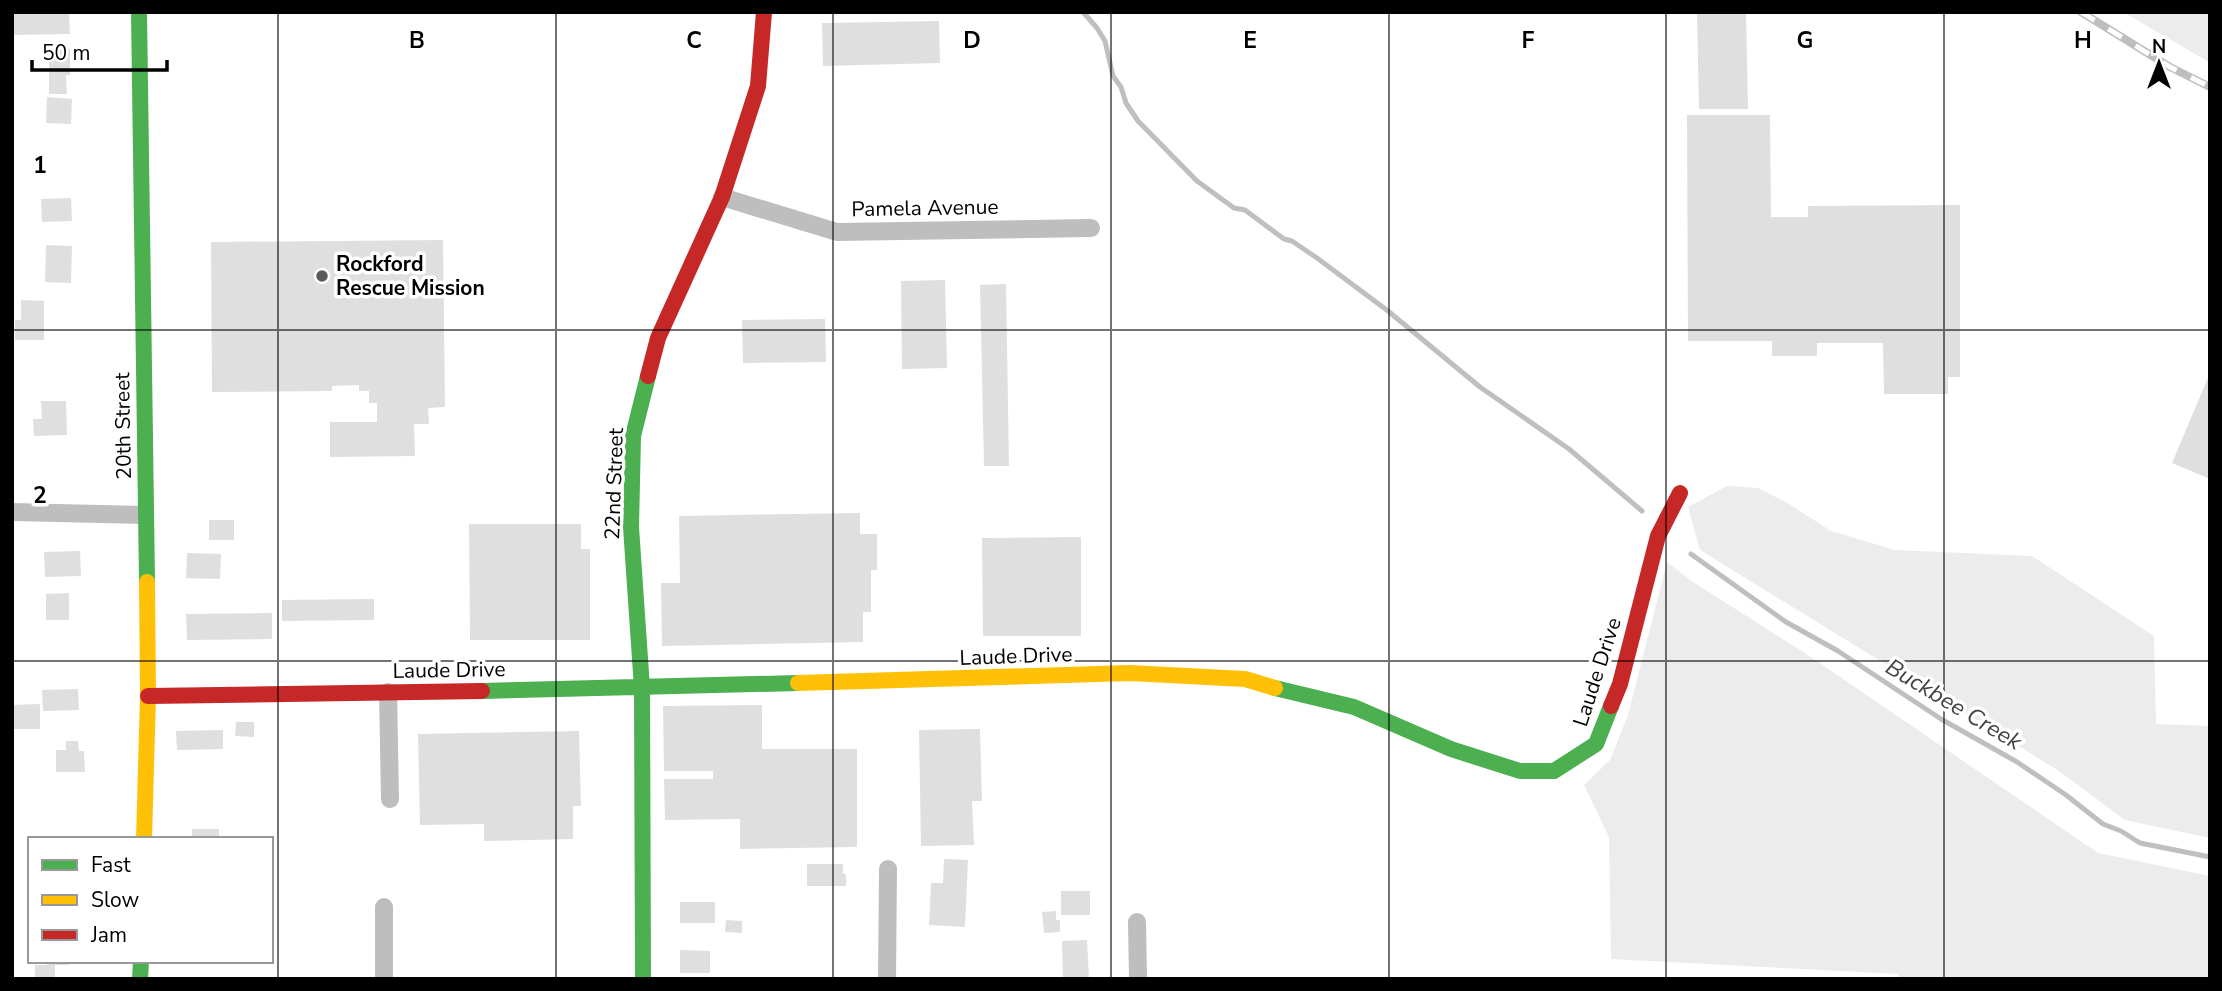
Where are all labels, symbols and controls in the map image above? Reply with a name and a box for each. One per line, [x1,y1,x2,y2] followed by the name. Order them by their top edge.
[409,25,425,56] text: B
[686,25,702,56] text: C
[963,25,981,56] text: D
[1243,25,1257,56] text: E
[1522,25,1535,56] text: F
[1797,25,1813,56] text: G
[2074,25,2092,56] text: H
[32,28,166,72] scale bar
[2124,28,2194,98] north arrow
[2152,34,2166,60] text: N
[42,39,91,67] text: 50 m
[33,150,47,181] text: 1
[851,193,999,223] street label: Pamela Avenue
[336,250,485,302] place label: Rockford Rescue Mission
[314,268,330,284] marker: Rockford Rescue Mission
[108,372,138,480] street label: 20th Street
[598,427,630,540] street label: 22nd Street
[33,480,47,511] text: 2
[1566,614,1628,730] street label: Laude Drive
[959,640,1073,672] street label: Laude Drive
[1880,652,2028,758] water label: Buckbee Creek
[392,655,506,685] street label: Laude Drive
[28,837,273,963] legend
[91,851,131,879] text: Fast
[91,886,140,914] text: Slow
[90,921,127,949] text: Jam

